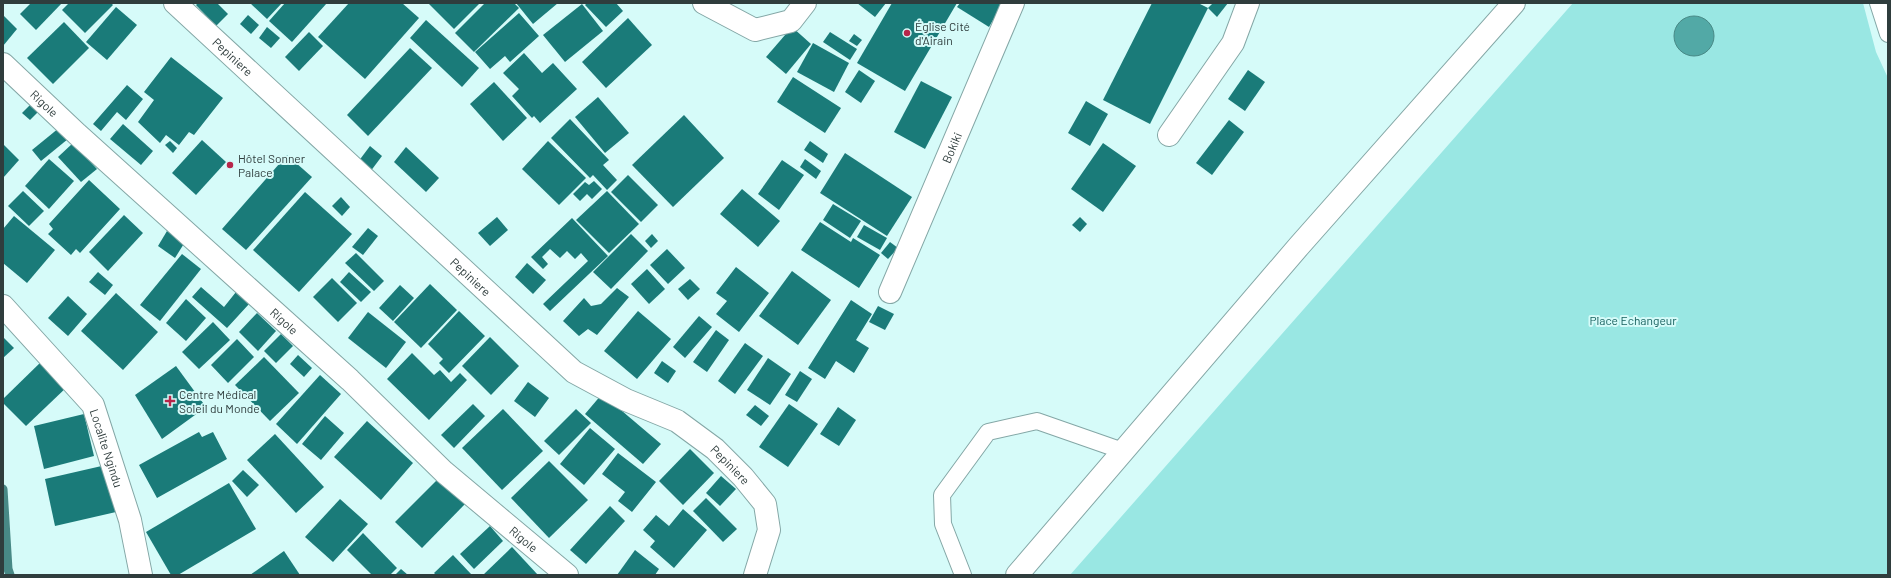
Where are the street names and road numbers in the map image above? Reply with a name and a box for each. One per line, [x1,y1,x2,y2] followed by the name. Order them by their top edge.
[210,35,256,79] street label: Pepiniere
[28,87,61,119] street label: Rigole
[939,130,964,165] street label: Bokiki
[448,255,494,299] street label: Pepiniere
[268,305,301,337] street label: Rigole
[88,407,126,489] street label: Localite Ngindu
[708,442,753,487] street label: Pepiniere
[507,523,541,555] street label: Rigole

